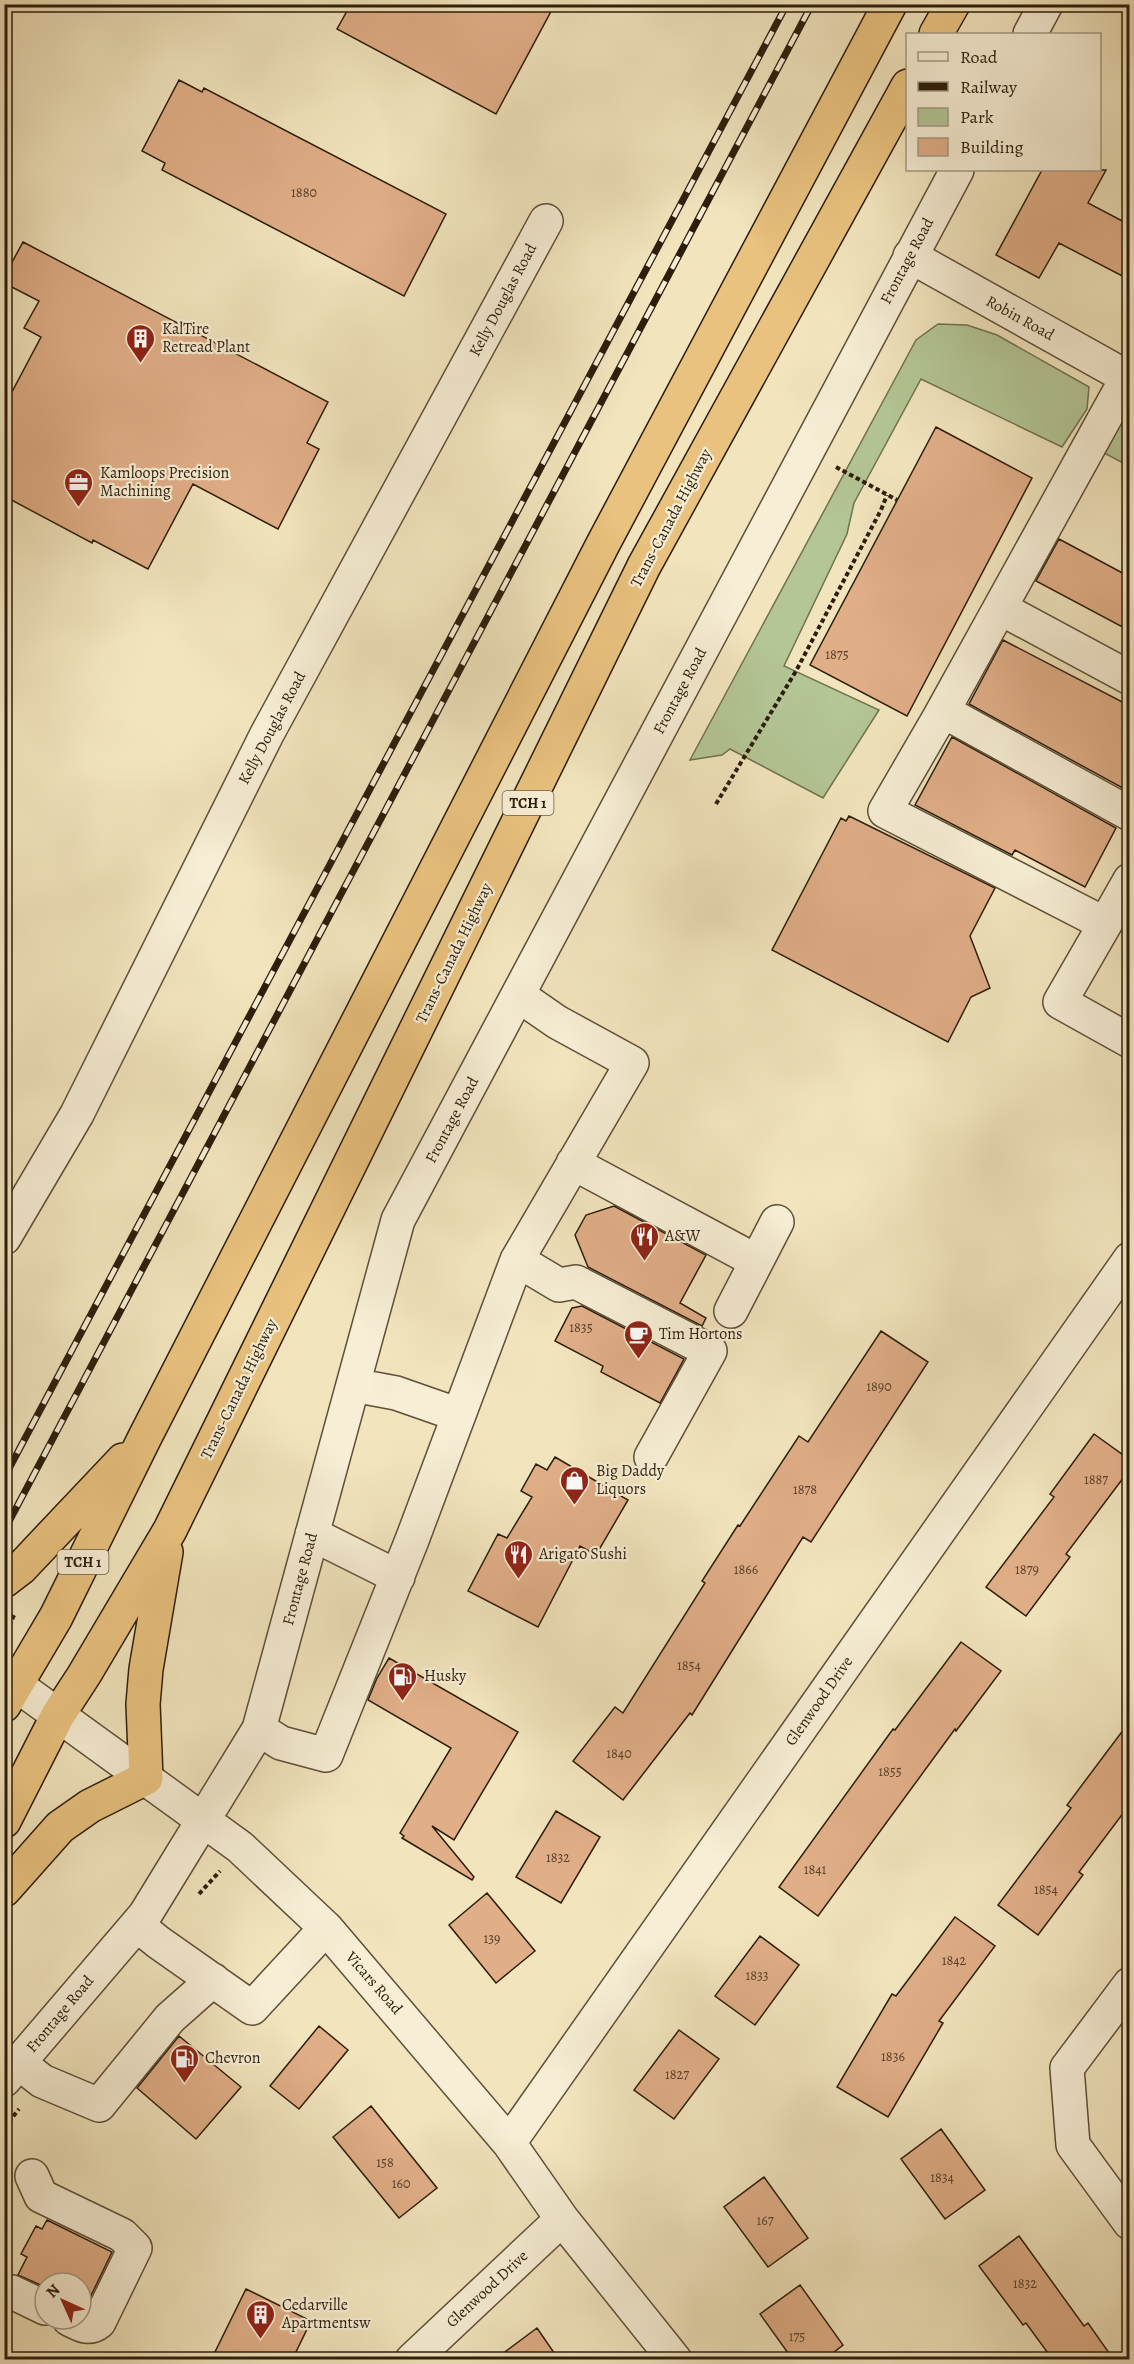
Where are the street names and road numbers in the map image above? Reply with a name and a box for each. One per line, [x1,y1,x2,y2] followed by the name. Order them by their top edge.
[875,214,939,308] street label: Frontage Road
[464,239,542,360] street label: Kelly Douglas Road
[982,290,1059,346] street label: Robin Road
[625,444,717,591] street label: Trans-Canada Highway
[648,644,712,738] street label: Frontage Road
[233,667,311,788] street label: Kelly Douglas Road
[502,791,554,815] road number: TCH 1
[410,878,498,1027] street label: Trans-Canada Highway
[420,1073,484,1167] street label: Frontage Road
[195,1314,283,1463] street label: Trans-Canada Highway
[277,1530,323,1628] street label: Frontage Road
[58,1550,109,1574] road number: TCH 1
[780,1652,858,1750] street label: Glenwood Drive
[340,1946,408,2019] street label: Vicars Road
[21,1970,99,2057] street label: Frontage Road
[441,2245,533,2333] street label: Glenwood Drive

